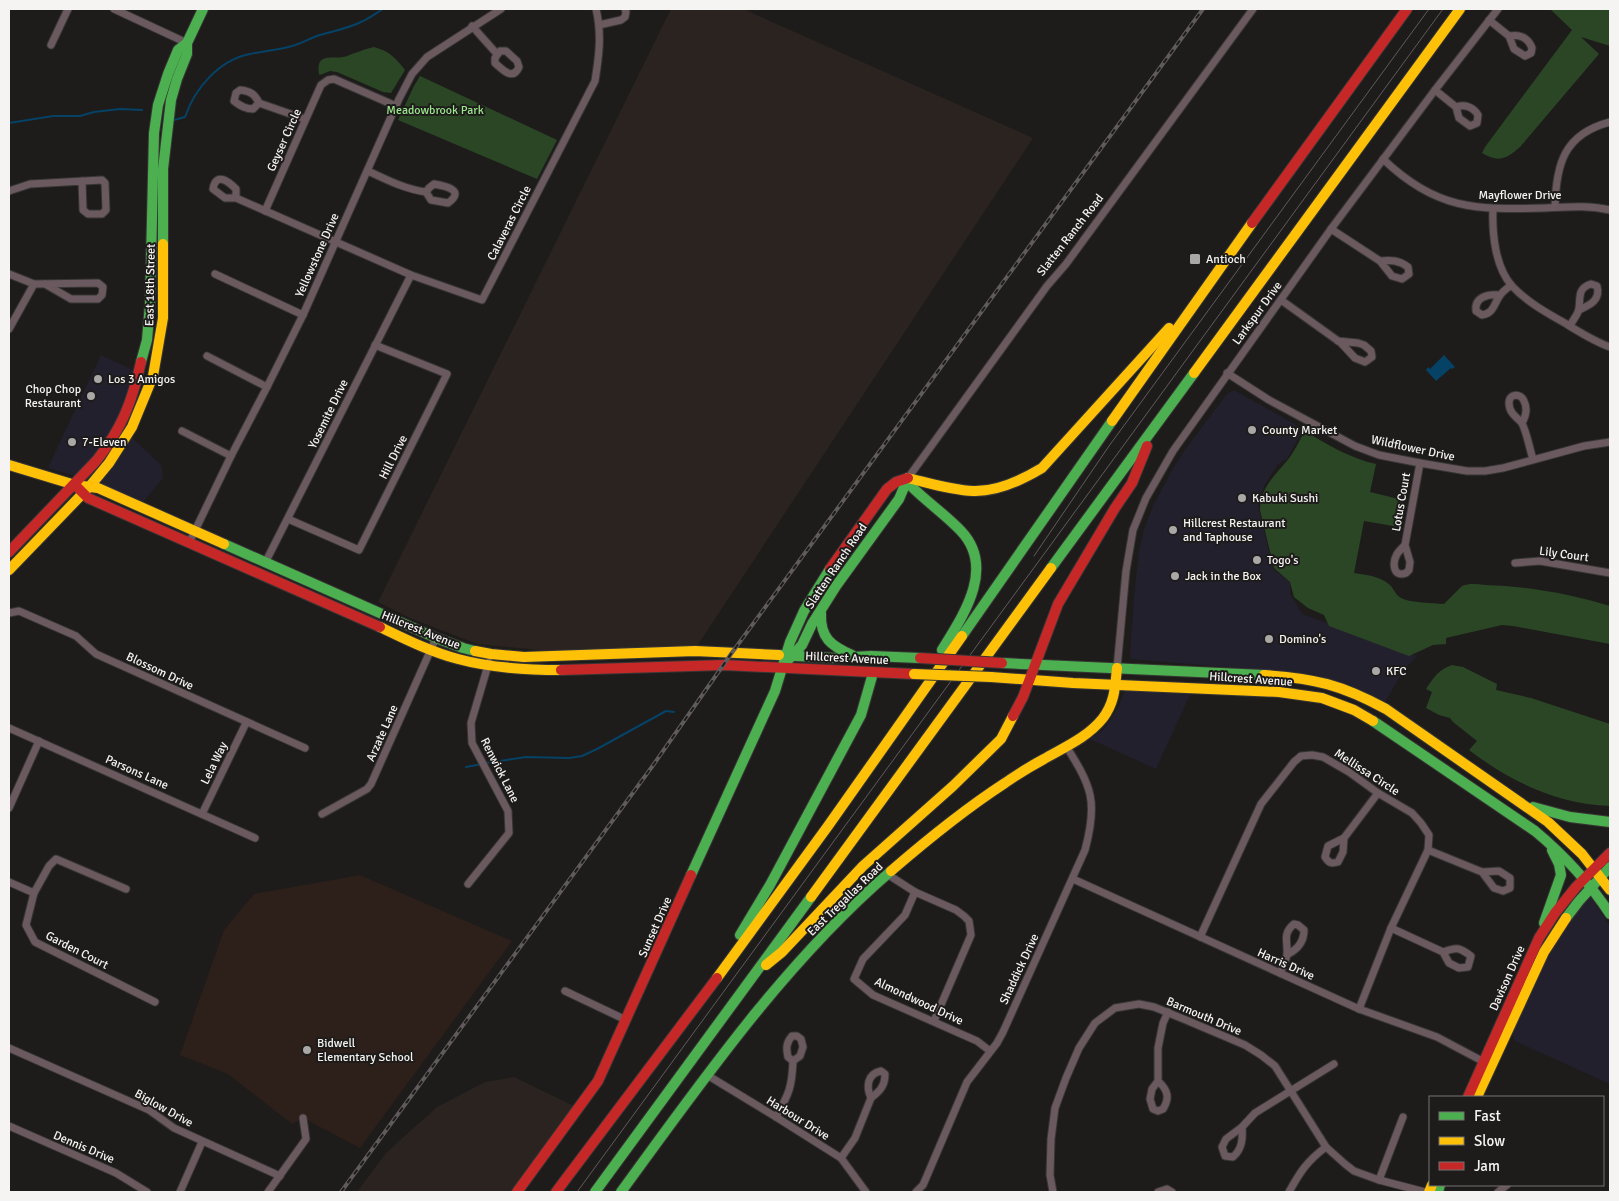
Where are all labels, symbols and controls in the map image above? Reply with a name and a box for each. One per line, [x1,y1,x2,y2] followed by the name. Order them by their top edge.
[386,103,484,118] park label: Meadowbrook Park
[264,106,305,174] street label: Geyser Circle
[484,183,535,263] street label: Calaveras Circle
[1478,188,1562,203] street label: Mayflower Drive
[1034,191,1107,279] street label: Slatten Ranch Road
[292,211,343,300] street label: Yellowstone Drive
[142,244,159,326] street label: East 18th Street
[1188,252,1202,266] marker: Antioch
[1206,252,1246,267] place label: Antioch
[1229,279,1285,348] street label: Larkspur Drive
[108,372,175,387] place label: Los 3 Amigos
[92,373,104,385] marker: Los 3 Amigos
[305,377,352,451] street label: Yosemite Drive
[25,382,81,411] place label: Chop Chop Restaurant
[85,390,97,402] marker: Chop Chop Restaurant
[1262,423,1337,438] place label: County Market
[1246,424,1258,436] marker: County Market
[1370,432,1456,465] street label: Wildflower Drive
[376,433,411,482] street label: Hill Drive
[82,435,127,450] place label: 7-Eleven
[66,436,78,448] marker: 7-Eleven
[1389,471,1414,533] street label: Lotus Court
[1252,491,1318,506] place label: Kabuki Sushi
[1236,492,1248,504] marker: Kabuki Sushi
[1183,516,1285,545] place label: Hillcrest Restaurant and Taphouse
[802,521,871,612] street label: Slatten Ranch Road
[1167,524,1179,536] marker: Hillcrest Restaurant and Taphouse
[1538,544,1590,565] street label: Lily Court
[1267,553,1298,568] place label: Togo's
[1251,554,1263,566] marker: Togo's
[1185,569,1262,584] place label: Jack in the Box
[1169,570,1181,582] marker: Jack in the Box
[379,608,462,653] street label: Hillcrest Avenue
[1279,632,1326,647] place label: Domino's
[1263,633,1275,645] marker: Domino's
[124,649,196,694] street label: Blossom Drive
[805,649,889,668] street label: Hillcrest Avenue
[1386,664,1407,679] place label: KFC
[1370,665,1382,677] marker: KFC
[1209,669,1293,690] street label: Hillcrest Avenue
[363,702,402,764] street label: Arzate Lane
[477,735,522,805] street label: Renwick Lane
[198,739,231,787] street label: Lela Way
[1331,746,1402,799] street label: Mellissa Circle
[103,752,171,793] street label: Parsons Lane
[804,859,886,939] street label: East Tregallas Road
[635,895,675,960] street label: Sunset Drive
[43,928,111,973] street label: Garden Court
[997,931,1042,1007] street label: Shaddick Drive
[1486,943,1528,1013] street label: Davison Drive
[1255,945,1317,984] street label: Harris Drive
[872,974,966,1029] street label: Almondwood Drive
[1164,994,1244,1039] street label: Barmouth Drive
[317,1036,414,1065] place label: Bidwell Elementary School
[301,1044,313,1056] marker: Bidwell Elementary School
[132,1086,196,1131] street label: Biglow Drive
[763,1093,832,1144] street label: Harbour Drive
[1429,1096,1604,1186] legend
[1474,1107,1501,1125] text: Fast
[51,1128,117,1167] street label: Dennis Drive
[1474,1132,1505,1150] text: Slow
[1474,1157,1500,1175] text: Jam

